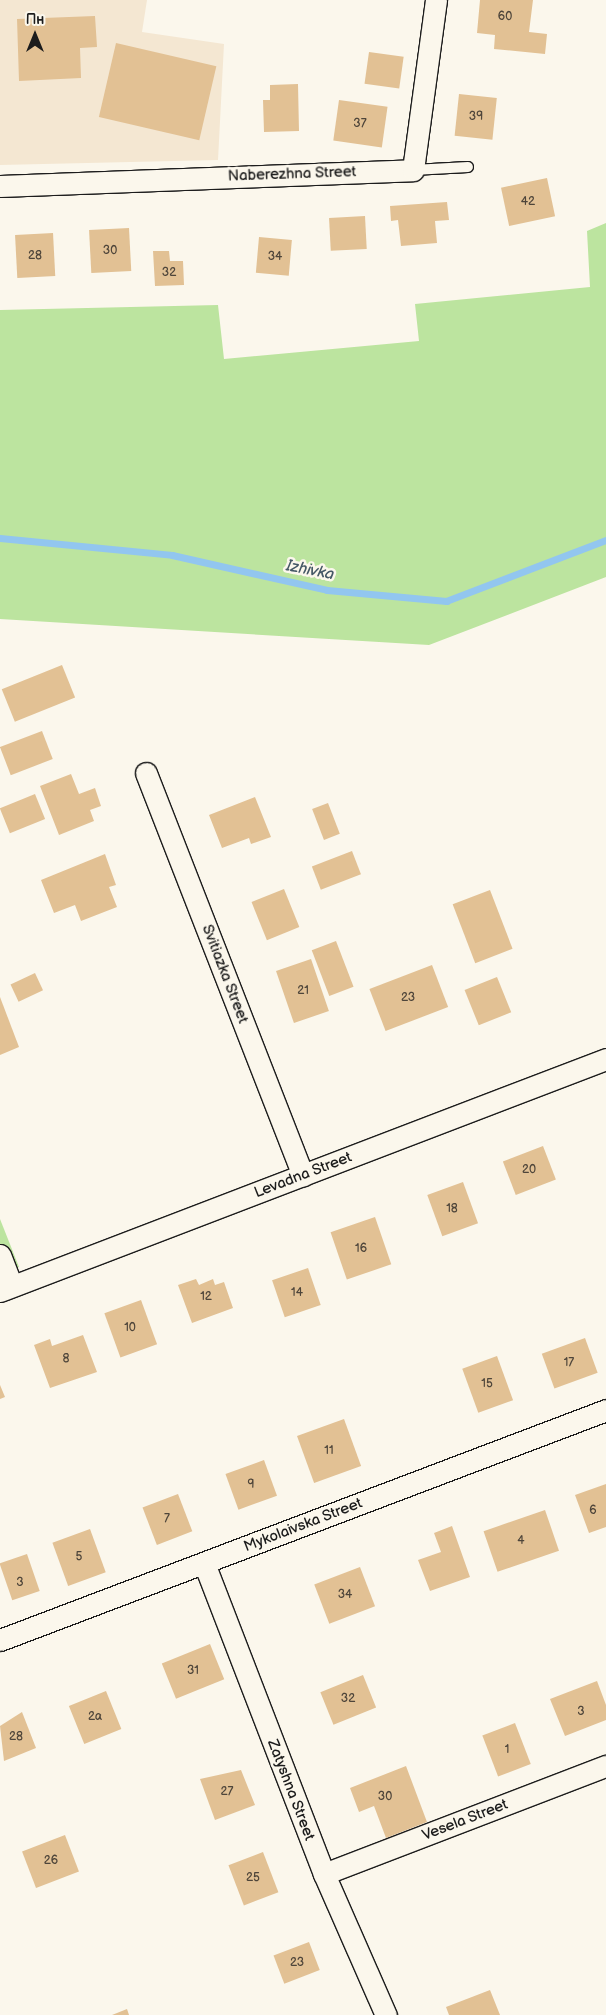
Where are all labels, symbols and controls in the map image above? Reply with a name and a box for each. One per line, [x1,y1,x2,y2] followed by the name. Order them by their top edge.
[10,10,60,60] north arrow
[498,10,512,24] house number: 60
[26,11,44,28] text: Пн
[469,110,483,124] house number: 39
[353,117,367,131] house number: 37
[227,163,357,185] street label: Naberezhna Street
[521,195,535,209] house number: 42
[103,244,117,258] house number: 30
[28,249,42,263] house number: 28
[268,250,282,264] house number: 34
[162,266,176,280] house number: 32
[284,557,336,585] water label: Izhivka
[198,922,252,1026] street label: Svitiazka Street
[297,984,309,998] house number: 21
[401,991,415,1005] house number: 23
[252,1148,354,1202] street label: Levadna Street
[522,1163,536,1177] house number: 20
[446,1202,458,1216] house number: 18
[355,1242,367,1256] house number: 16
[291,1286,303,1300] house number: 14
[200,1290,212,1304] house number: 12
[124,1321,136,1335] house number: 10
[63,1352,69,1366] house number: 8
[564,1356,574,1370] house number: 17
[481,1377,493,1391] house number: 15
[324,1444,334,1458] house number: 11
[248,1478,254,1492] house number: 9
[241,1494,365,1556] street label: Mykolaivska Street
[589,1504,597,1518] house number: 6
[164,1512,170,1526] house number: 7
[517,1534,525,1548] house number: 4
[76,1550,82,1564] house number: 5
[16,1576,24,1590] house number: 3
[338,1588,352,1602] house number: 34
[187,1664,199,1678] house number: 31
[341,1692,355,1706] house number: 32
[577,1705,585,1719] house number: 3
[88,1710,102,1724] house number: 2а
[9,1730,23,1744] house number: 28
[263,1737,319,1843] street label: Zatyshna Street
[505,1743,509,1757] house number: 1
[221,1785,233,1799] house number: 27
[378,1790,392,1804] house number: 30
[420,1795,510,1845] street label: Vesela Street
[44,1854,58,1868] house number: 26
[246,1871,260,1885] house number: 25
[290,1956,304,1970] house number: 23

